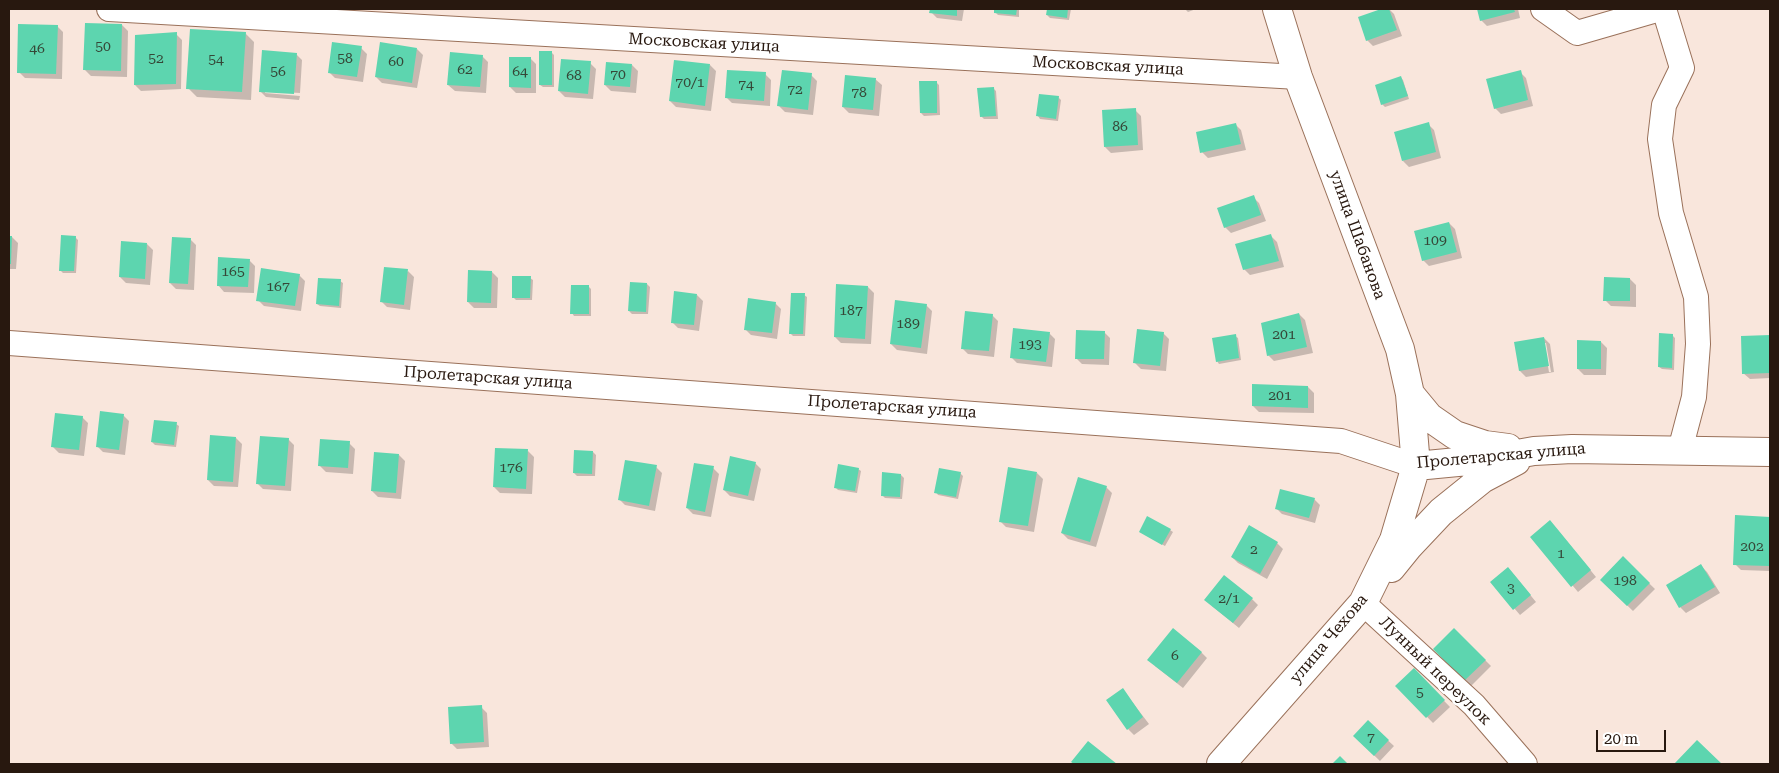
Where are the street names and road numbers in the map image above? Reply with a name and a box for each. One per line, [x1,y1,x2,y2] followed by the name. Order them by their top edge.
[628,29,780,57] street label: Московская улица
[1032,52,1184,80] street label: Московская улица
[1325,168,1389,302] street label: улица Шабанова
[403,363,573,393] street label: Пролетарская улица
[807,392,977,422] street label: Пролетарская улица
[1416,439,1586,473] street label: Пролетарская улица
[1286,591,1372,687] street label: улица Чехова
[1375,613,1495,729] street label: Лунный переулок

